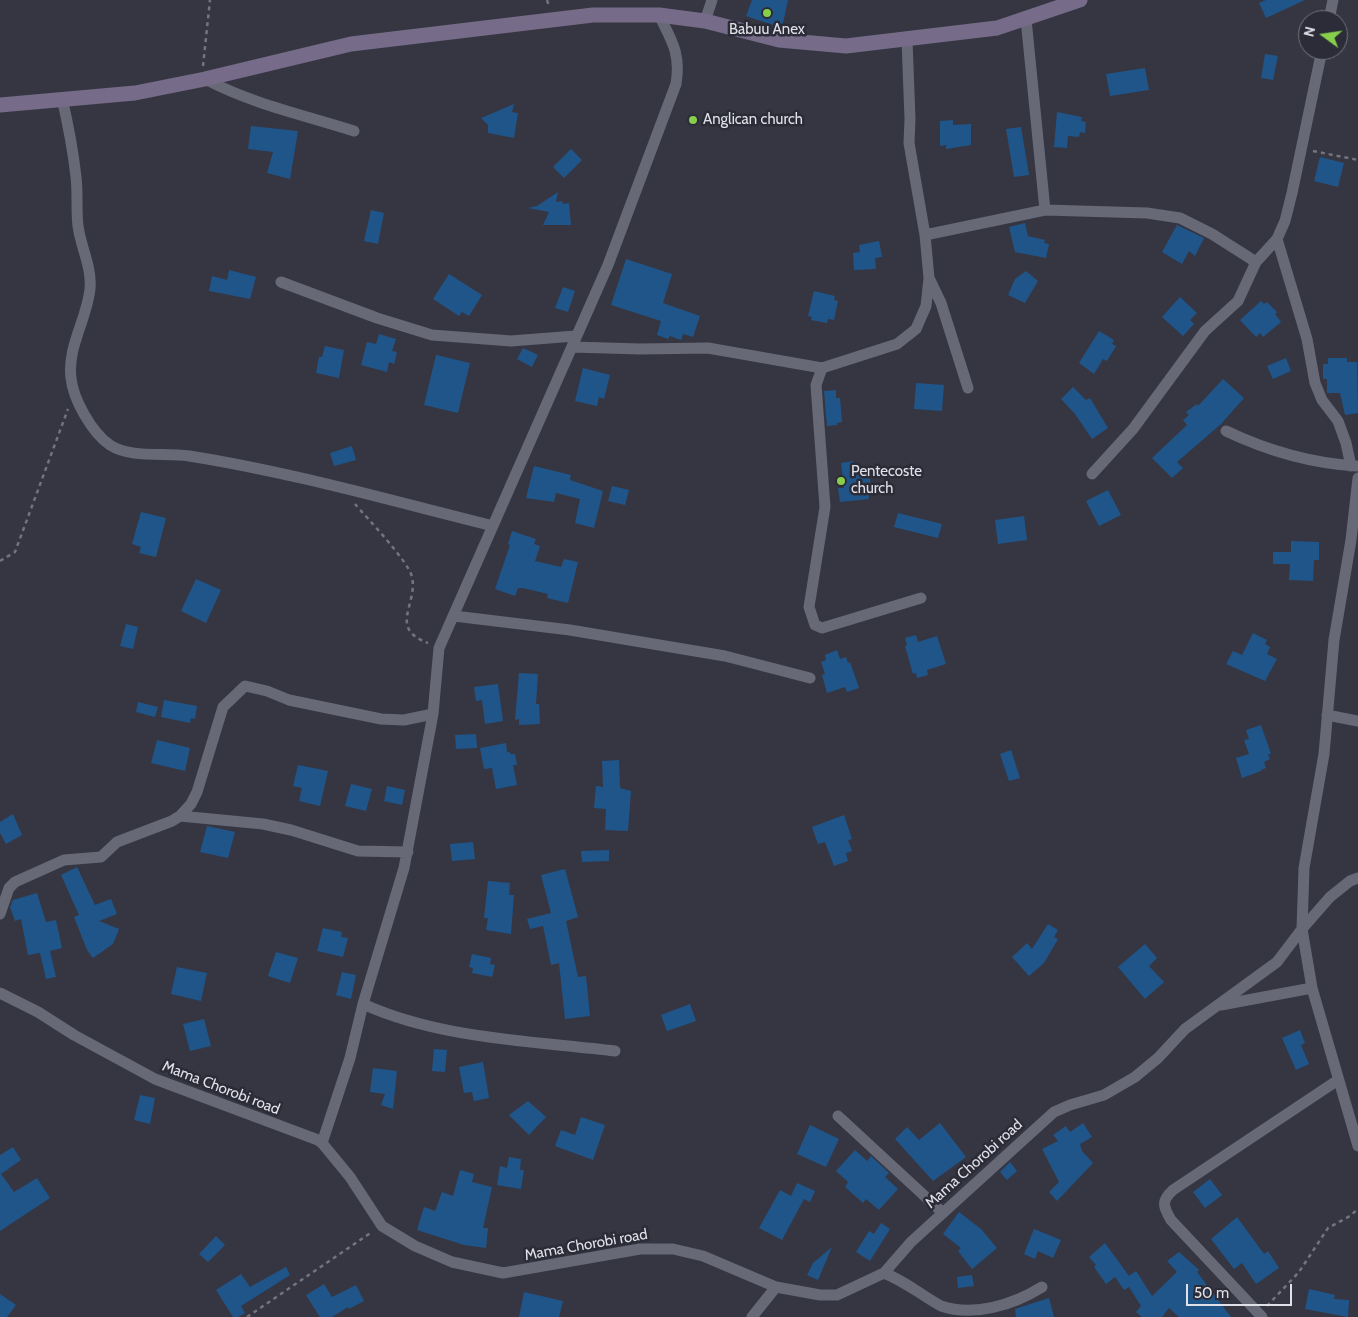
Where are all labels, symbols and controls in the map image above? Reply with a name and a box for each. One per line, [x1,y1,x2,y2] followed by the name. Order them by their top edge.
[761,7,773,19] marker: Babuu Anex
[1298,10,1348,60] north arrow
[729,21,805,39] place label: Babuu Anex
[1299,25,1319,39] text: N
[703,111,803,129] place label: Anglican church
[687,114,699,126] marker: Anglican church
[851,463,922,498] place label: Pentecoste church
[835,475,847,487] marker: Pentecoste church
[160,1057,282,1119] street label: Mama Chorobi road
[922,1116,1026,1212] street label: Mama Chorobi road
[523,1225,649,1265] street label: Mama Chorobi road
[1188,1274,1294,1306] scale bar
[1194,1284,1229,1302] text: 50 m

